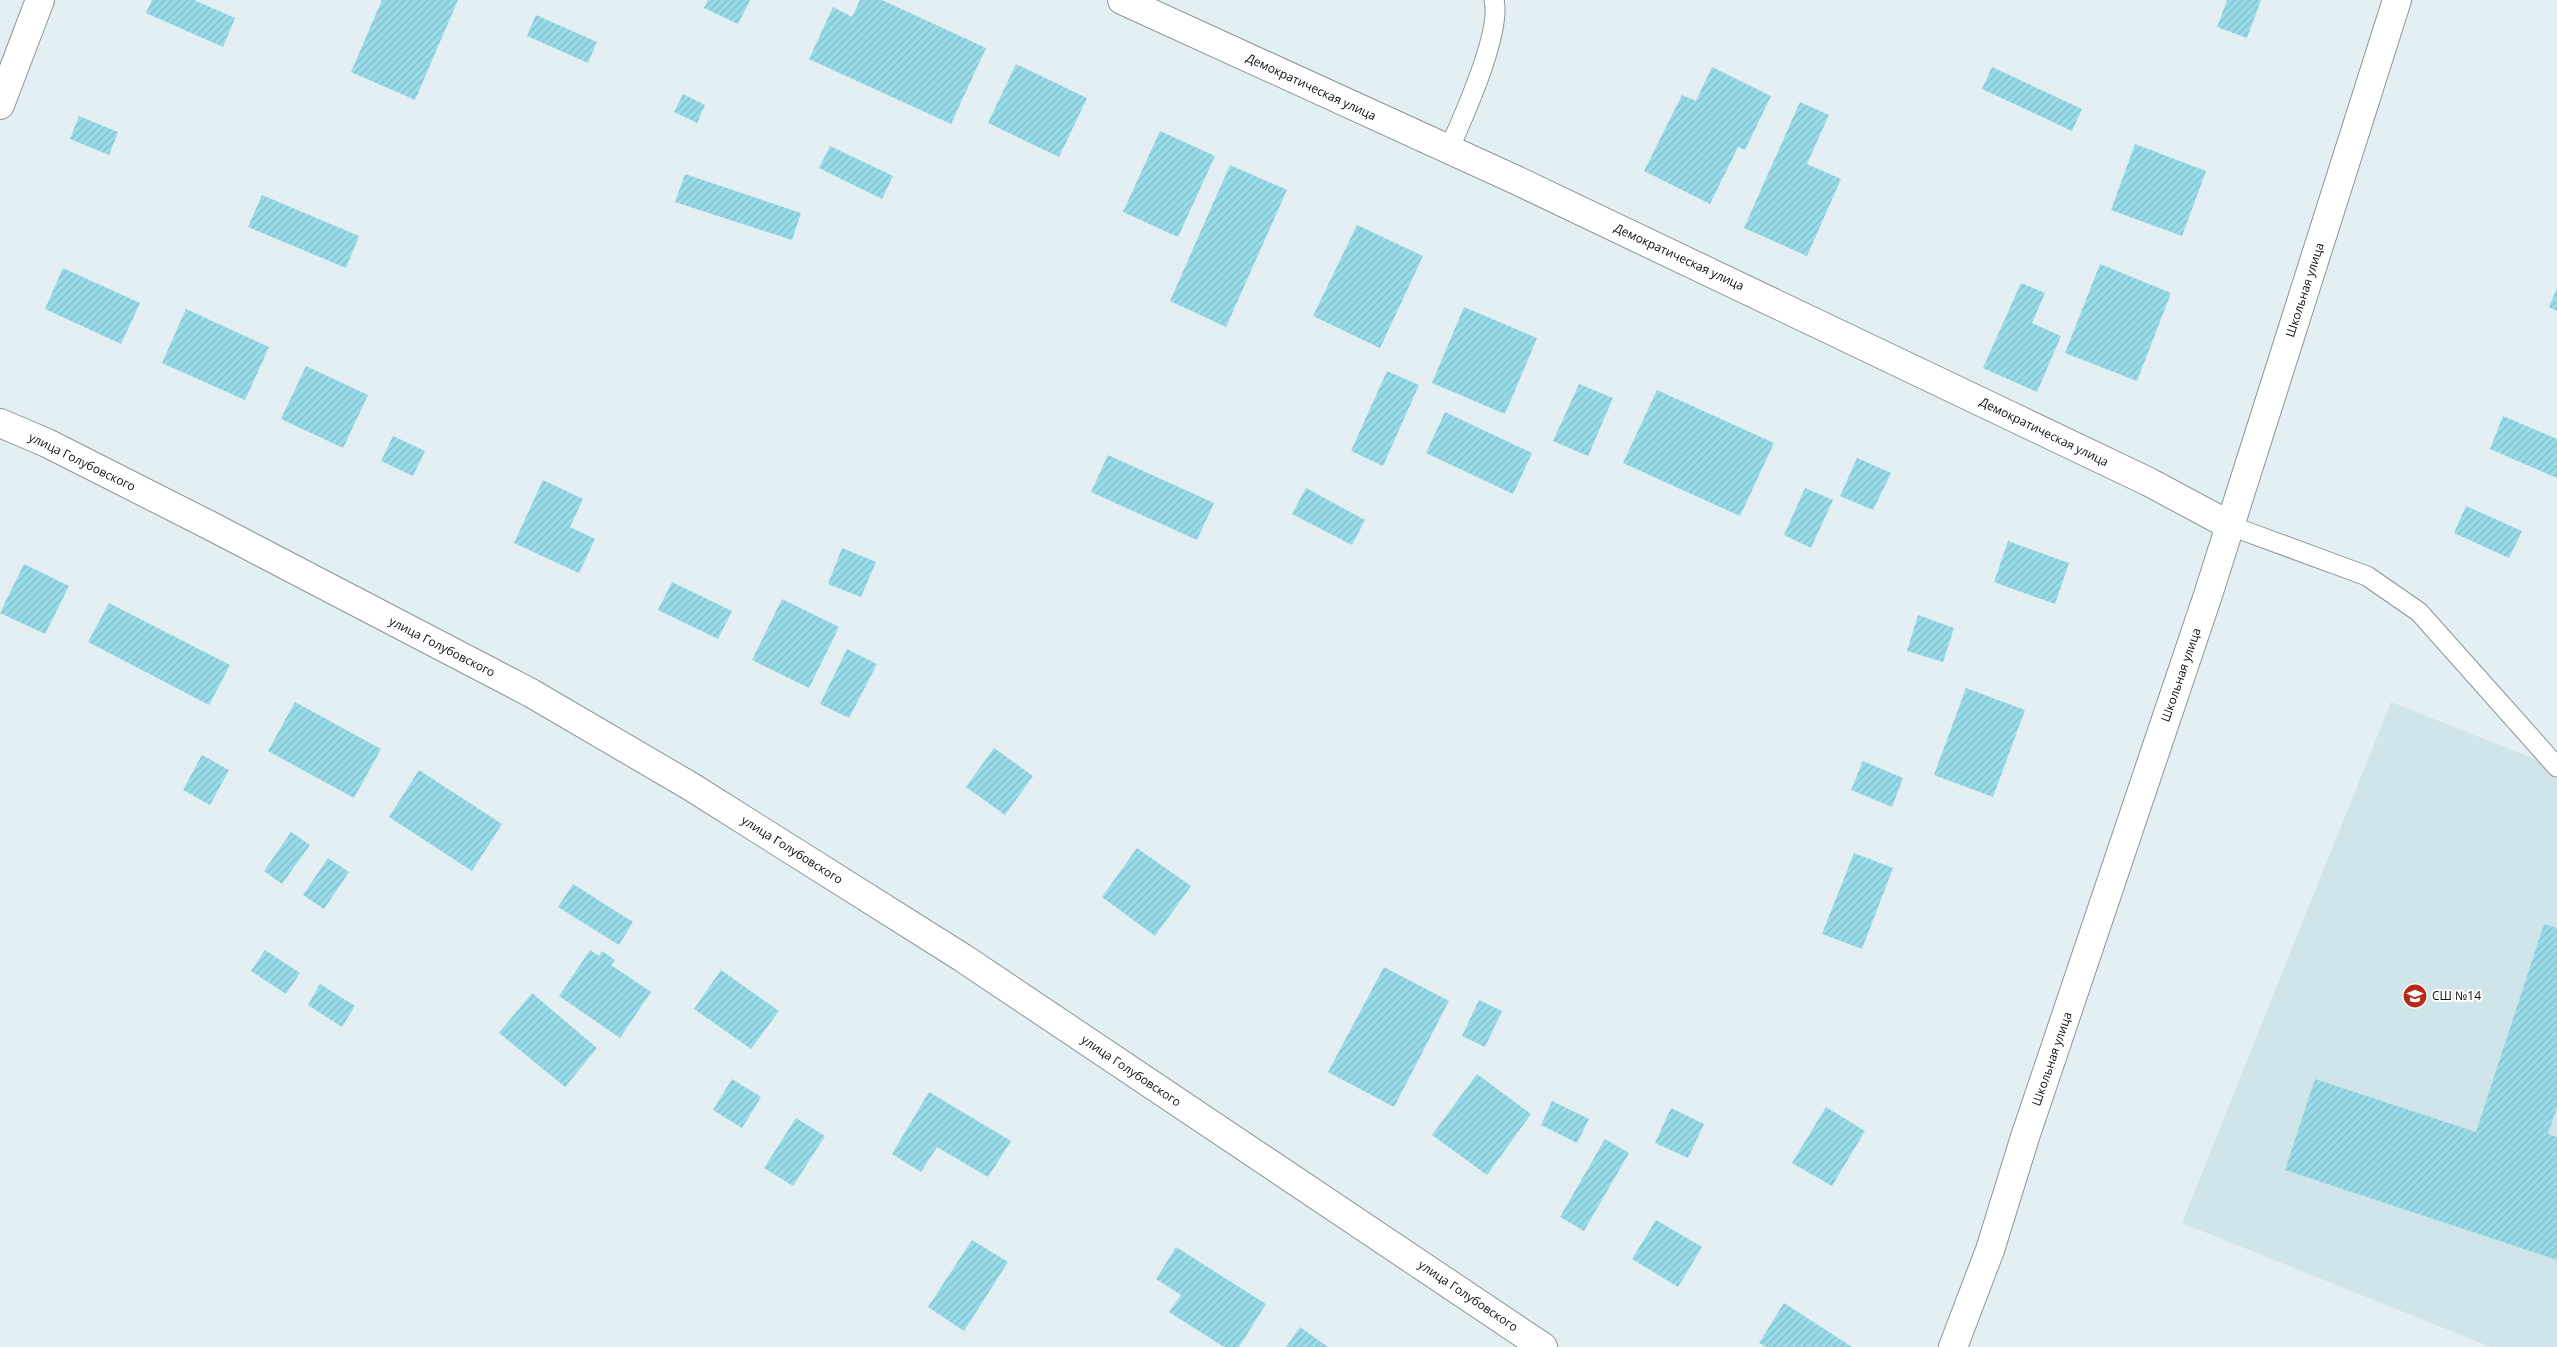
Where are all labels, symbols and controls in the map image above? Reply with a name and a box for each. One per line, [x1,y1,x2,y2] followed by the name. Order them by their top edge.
[1243,49,1379,124] street label: Демократическая улица
[1611,219,1747,294] street label: Демократическая улица
[2281,240,2328,339] street label: Школьная улица
[1977,393,2112,470] street label: Демократическая улица
[26,428,139,495] street label: улица Голубовского
[386,612,498,681] street label: улица Голубовского
[2156,626,2205,724] street label: Школьная улица
[738,811,846,888] street label: улица Голубовского
[2402,983,2428,1009] school or university icon: СШ №14
[2432,987,2481,1004] place label: СШ №14
[2027,1010,2076,1108] street label: Школьная улица
[1078,1031,1185,1110] street label: улица Голубовского
[1415,1256,1522,1335] street label: улица Голубовского

